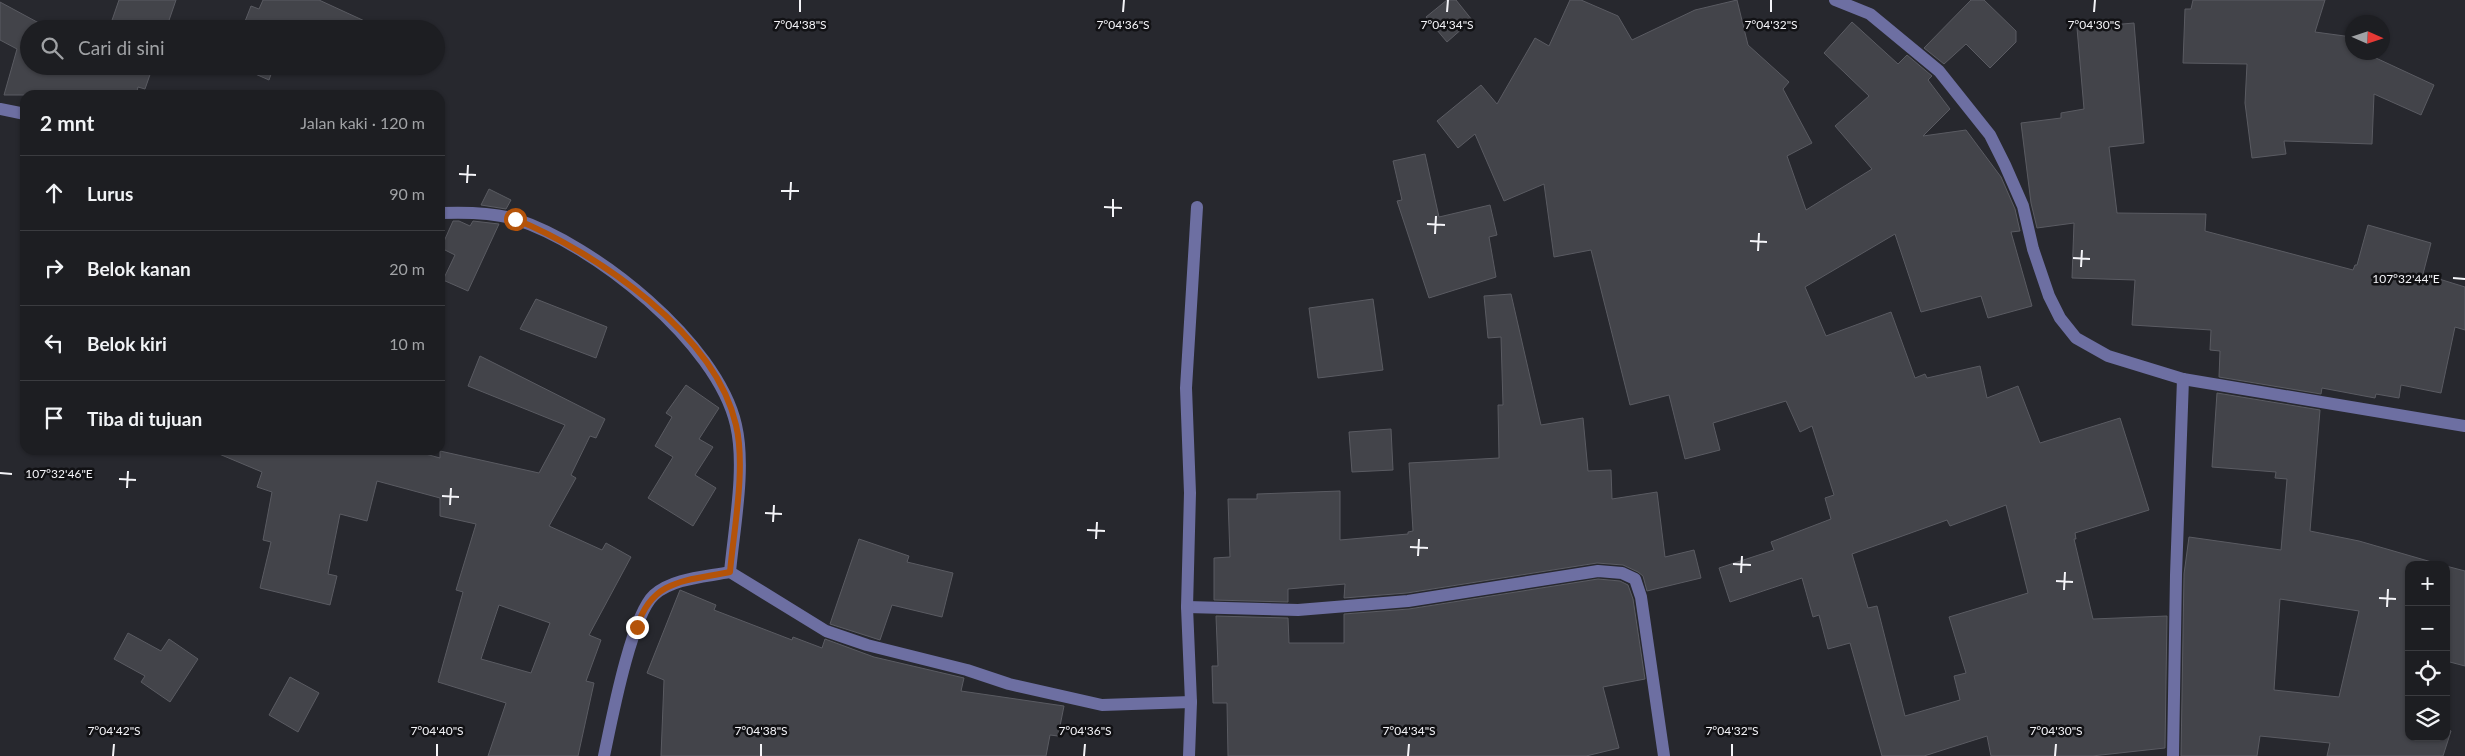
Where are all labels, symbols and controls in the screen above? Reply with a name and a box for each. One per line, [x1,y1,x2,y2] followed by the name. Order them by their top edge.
[2345,15,2390,60] north arrow
[773,17,827,32] text: 7°04'38"S
[1096,17,1150,32] text: 7°04'36"S
[1420,17,1474,32] text: 7°04'34"S
[1744,17,1798,32] text: 7°04'32"S
[2067,17,2121,32] text: 7°04'30"S
[20,20,445,75] search box
[38,34,66,62] icon: search
[78,36,165,59] text: Cari di sini
[40,110,94,135] text: 2 mnt
[300,113,425,132] text: Jalan kaki · 120 m
[40,179,68,207] icon: ahead
[87,182,133,205] text: Lurus
[389,184,425,203] text: 90 m
[504,208,527,231] route start
[40,254,68,282] icon: right
[87,257,191,280] text: Belok kanan
[389,259,425,278] text: 20 m
[2372,271,2440,286] text: 107°32'44"E
[40,329,68,357] icon: left
[87,332,167,355] text: Belok kiri
[389,334,425,353] text: 10 m
[40,404,68,432] icon: arrive
[87,407,202,430] text: Tiba di tujuan
[25,466,93,481] text: 107°32'46"E
[2405,561,2450,741] map controls
[2405,561,2450,606] button: +
[2405,606,2450,651] button: −
[626,616,649,639] route end
[2405,651,2450,696] button: locate
[2405,696,2450,741] button: layers
[87,723,141,738] text: 7°04'42"S
[410,723,464,738] text: 7°04'40"S
[734,723,788,738] text: 7°04'38"S
[1058,723,1112,738] text: 7°04'36"S
[1382,723,1436,738] text: 7°04'34"S
[1705,723,1759,738] text: 7°04'32"S
[2029,723,2083,738] text: 7°04'30"S

